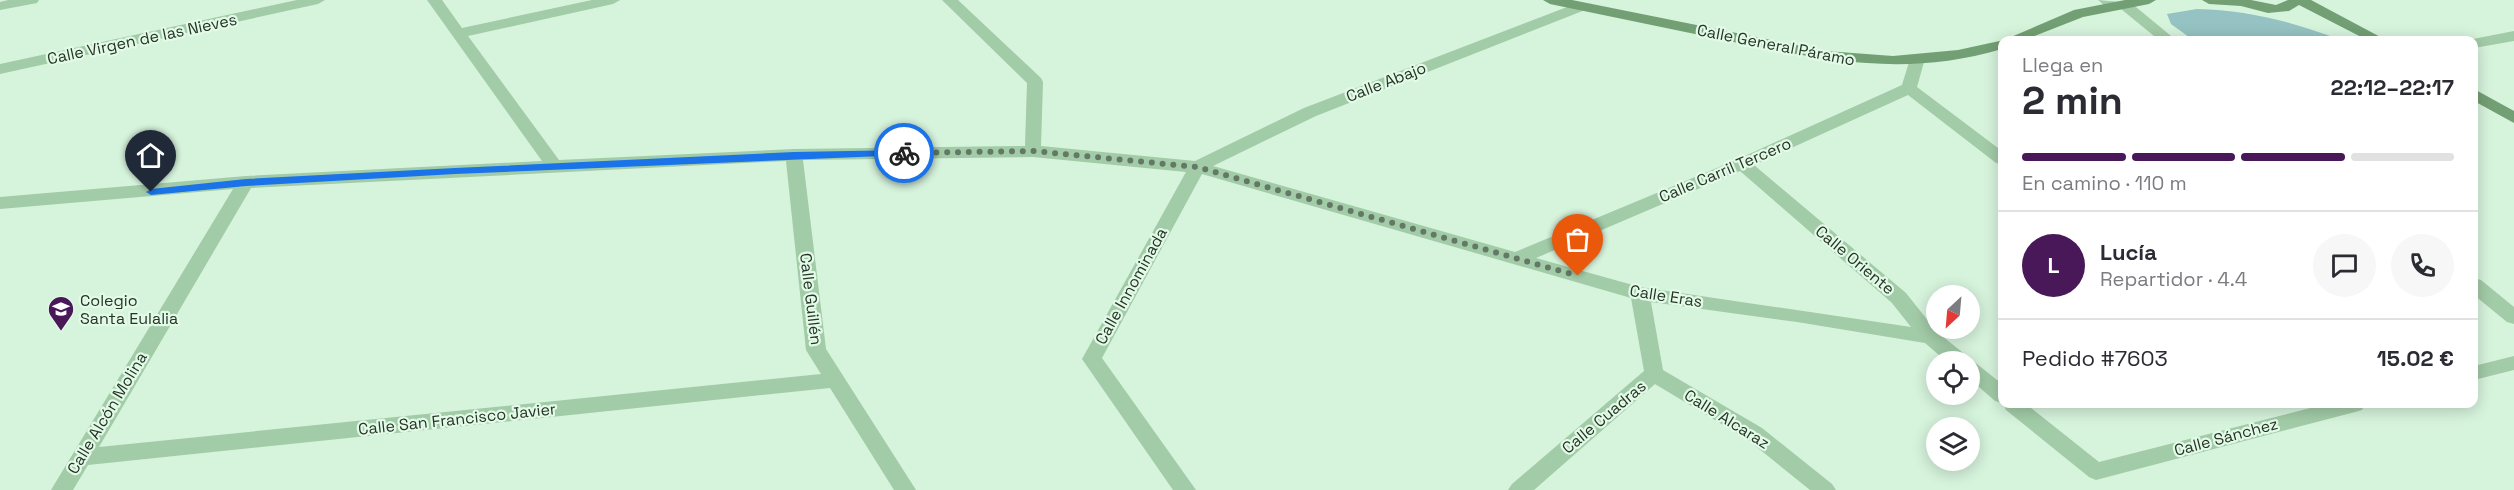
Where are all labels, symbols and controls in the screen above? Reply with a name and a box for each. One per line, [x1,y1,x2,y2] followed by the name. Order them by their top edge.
[45,9,239,69] street label: Calle Virgen de las Nieves
[1695,19,1857,71] street label: Calle General Páramo
[2022,52,2103,78] text: Llega en
[1343,57,1429,107] street label: Calle Abajo
[2331,73,2454,101] text: 22:12–22:17
[2022,76,2123,125] text: 2 min
[874,123,934,183] courier
[125,130,176,192] pin
[1656,133,1794,207] street label: Calle Carril Tercero
[888,137,921,170] icon: bike
[134,139,167,172] icon: home
[2022,170,2187,196] text: En camino · 110 m
[1552,214,1603,276] pin
[1811,221,1899,299] street label: Calle Oriente
[1561,223,1594,256] icon: bag
[1090,224,1172,348] street label: Calle Innominada
[2313,234,2376,297] button: chat
[2391,234,2454,297] button: phone
[2100,238,2157,266] text: Lucía
[2048,251,2059,279] text: L
[795,252,827,346] street label: Calle Guillén
[2100,266,2247,292] text: Repartidor · 4.4
[1628,280,1704,312] street label: Calle Eras
[1926,285,1980,339] north arrow
[1926,285,1980,471] map controls
[80,290,178,329] place label: Colegio Santa Eulalia
[46,294,76,332] school or university icon: Colegio Santa Eulalia
[2022,344,2168,372] text: Pedido #7603
[2377,344,2454,372] text: 15.02 €
[62,348,152,478] street label: Calle Alcón Molina
[1926,351,1980,405] button: locate
[1558,376,1650,458] street label: Calle Cuadras
[1680,384,1774,454] street label: Calle Alcaraz
[357,398,557,440] street label: Calle San Francisco Javier
[2172,413,2280,461] street label: Calle Sánchez
[1926,417,1980,471] button: layers

